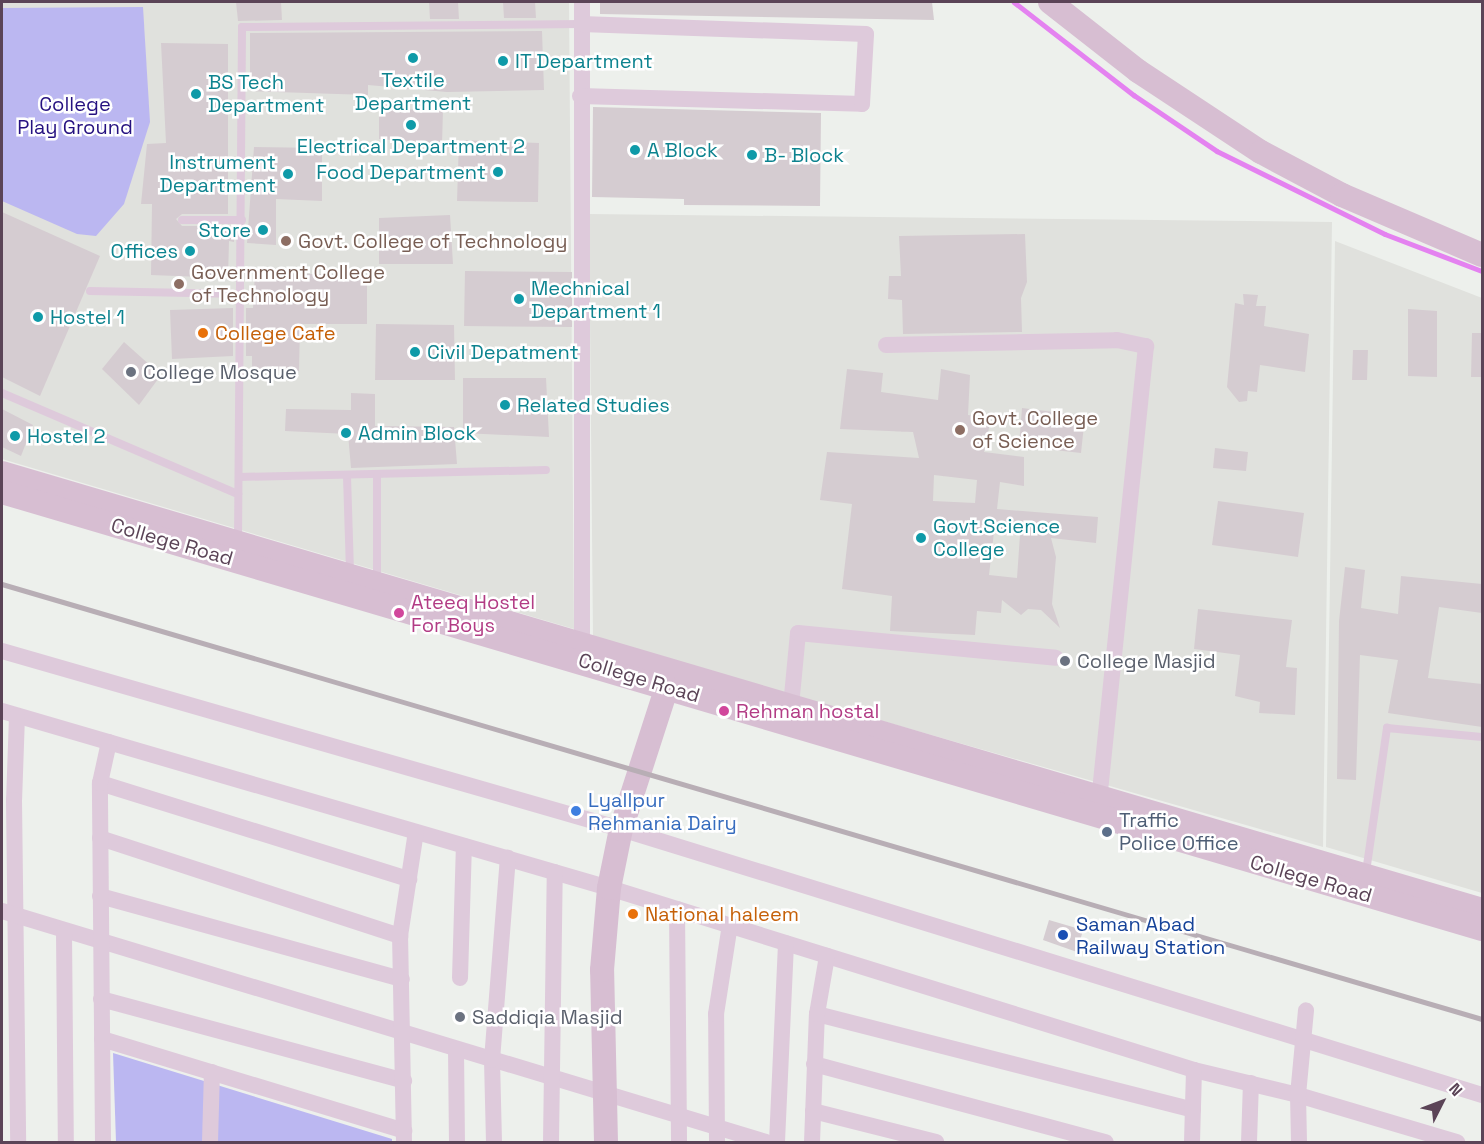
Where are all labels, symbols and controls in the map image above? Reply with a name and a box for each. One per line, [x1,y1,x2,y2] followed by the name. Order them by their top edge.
[515,49,653,73] place label: IT Department
[406,51,420,65] marker: Textile Department
[496,54,510,68] marker: IT Department
[355,68,471,115] place label: Textile Department
[208,70,324,117] place label: BS Tech Department
[189,87,203,101] marker: BS Tech Department
[17,92,133,139] park label: College Play Ground
[404,118,418,132] marker: Electrical Department 2
[297,134,525,158] place label: Electrical Department 2
[647,138,718,162] place label: A Block
[628,143,642,157] marker: A Block
[764,143,845,167] place label: B- Block
[745,148,759,162] marker: B- Block
[160,150,276,197] place label: Instrument Department
[316,160,486,184] place label: Food Department
[491,165,505,179] marker: Food Department
[281,167,295,181] marker: Instrument Department
[199,218,251,242] place label: Store
[256,223,270,237] marker: Store
[298,229,569,253] place label: Govt. College of Technology
[279,234,293,248] marker: Govt. College of Technology
[111,239,178,263] place label: Offices
[183,244,197,258] marker: Offices
[191,260,385,307] place label: Government College of Technology
[531,276,661,323] place label: Mechnical Department 1
[172,277,186,291] marker: Government College of Technology
[512,292,526,306] marker: Mechnical Department 1
[50,305,125,329] place label: Hostel 1
[31,310,45,324] marker: Hostel 1
[215,321,336,345] place label: College Cafe
[196,326,210,340] marker: College Cafe
[427,340,579,364] place label: Civil Depatment
[408,345,422,359] marker: Civil Depatment
[143,360,297,384] place label: College Mosque
[124,365,138,379] marker: College Mosque
[517,393,670,417] place label: Related Studies
[498,398,512,412] marker: Related Studies
[972,406,1099,453] place label: Govt. College of Science
[358,421,476,445] place label: Admin Block
[953,423,967,437] marker: Govt. College of Science
[27,424,106,448] place label: Hostel 2
[339,426,353,440] marker: Admin Block
[8,429,22,443] marker: Hostel 2
[108,513,236,571] street label: College Road
[933,514,1060,561] place label: Govt.Science College
[914,531,928,545] marker: Govt.Science College
[411,590,535,637] place label: Ateeq Hostel For Boys
[392,606,406,620] marker: Ateeq Hostel For Boys
[575,648,703,708] street label: College Road
[1077,649,1216,673] place label: College Masjid
[1058,654,1072,668] marker: College Masjid
[736,699,879,723] place label: Rehman hostal
[717,704,731,718] marker: Rehman hostal
[588,788,737,835] place label: Lyallpur Rehmania Dairy
[569,804,583,818] marker: Lyallpur Rehmania Dairy
[1119,808,1239,855] place label: Traffic Police Office
[1100,825,1114,839] marker: Traffic Police Office
[1247,850,1375,908] street label: College Road
[645,902,799,926] place label: National haleem
[626,907,640,921] marker: National haleem
[1076,912,1225,959] place label: Saman Abad Railway Station
[1054,926,1072,944] marker: Saman Abad Railway Station
[472,1005,623,1029] place label: Saddiqia Masjid
[453,1010,467,1024] marker: Saddiqia Masjid
[1412,1072,1472,1132] north arrow
[1444,1079,1467,1101] text: N

